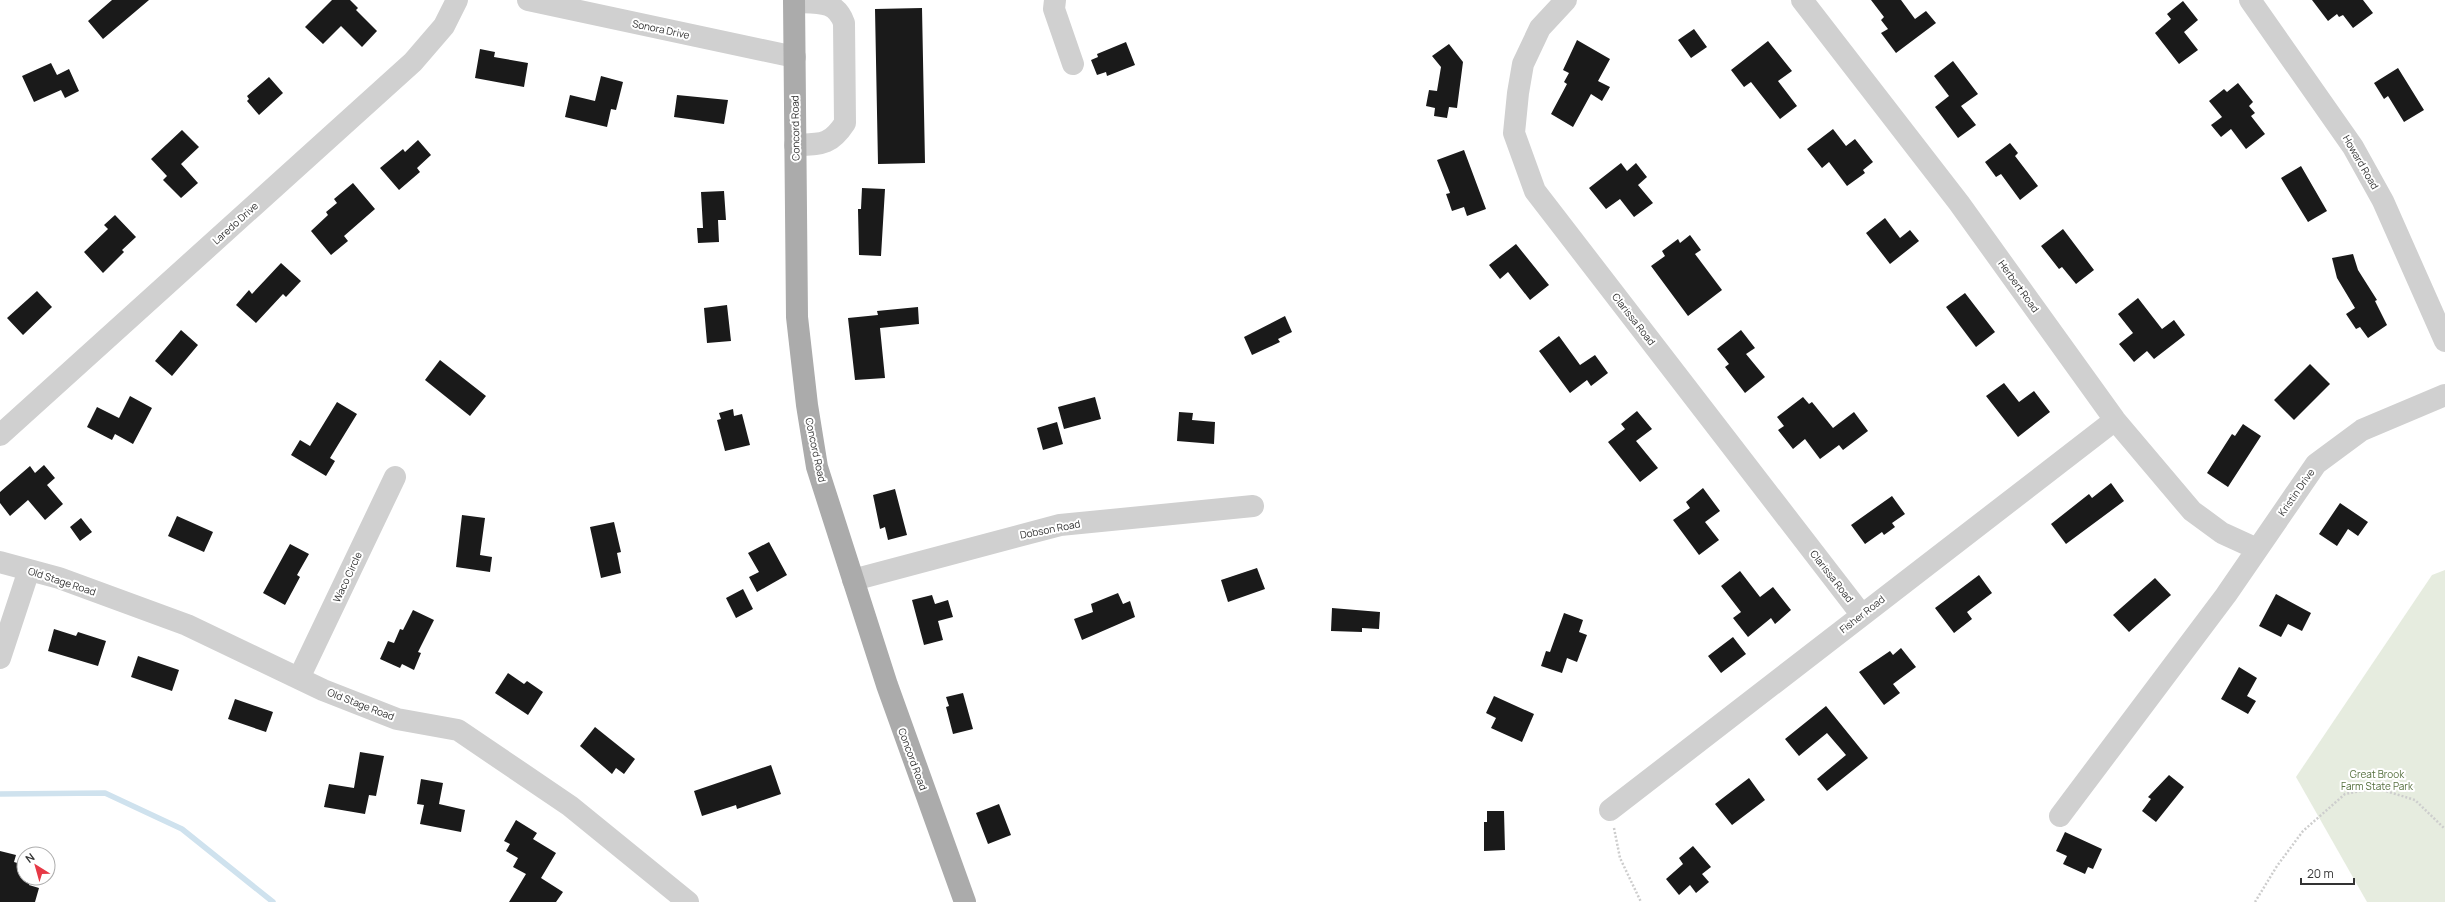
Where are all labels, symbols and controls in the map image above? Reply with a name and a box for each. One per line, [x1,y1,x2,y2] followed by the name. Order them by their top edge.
[631,16,691,42] street label: Sonora Drive
[787,95,803,161] street label: Concord Road
[2340,132,2382,192] street label: Howard Road
[209,199,261,247] street label: Laredo Drive
[1995,257,2043,315] street label: Herbert Road
[1609,290,1659,348] street label: Clarissa Road
[802,417,830,484] street label: Concord Road
[2275,465,2318,518] street label: Kristin Drive
[1019,516,1081,542] street label: Dobson Road
[1807,547,1857,605] street label: Clarissa Road
[329,549,365,605] street label: Waco Circle
[26,563,98,599] street label: Old Stage Road
[1837,592,1888,636] street label: Fisher Road
[325,685,397,723] street label: Old Stage Road
[895,726,931,792] street label: Concord Road
[2341,767,2414,793] park label: Great Brook Farm State Park
[16,846,56,886] north arrow
[22,849,37,866] text: N
[2301,860,2354,886] scale bar
[2307,865,2334,882] text: 20 m

